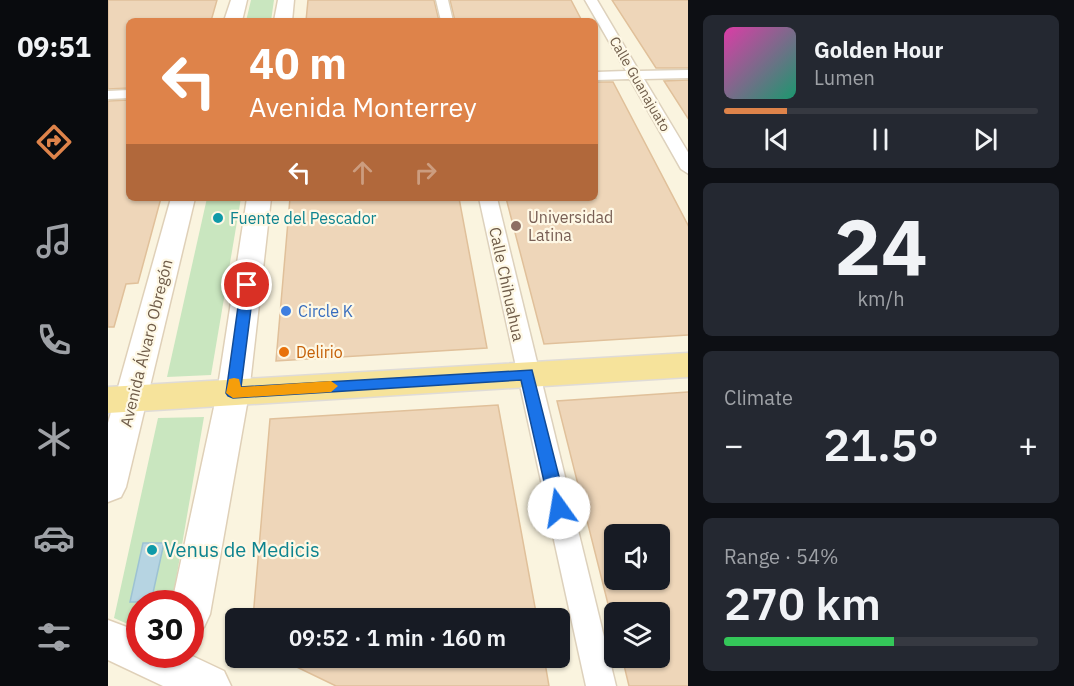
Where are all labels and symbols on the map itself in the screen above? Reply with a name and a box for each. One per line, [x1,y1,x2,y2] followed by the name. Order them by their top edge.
[605,33,675,135] street label: Calle Guanajuato
[528,207,613,245] place label: Universidad Latina
[230,208,377,228] place label: Fuente del Pescador
[211,211,225,225] marker: Fuente del Pescador
[509,219,523,233] marker: Universidad Latina
[485,225,529,343] street label: Calle Chihuahua
[115,257,177,429] street label: Avenida Álvaro Obregón
[221,259,272,310] pin
[298,301,353,321] place label: Circle K
[279,304,293,318] marker: Circle K
[296,342,343,362] place label: Delirio
[277,345,291,359] marker: Delirio
[527,476,591,540] position arrow
[164,536,320,563] place label: Venus de Medicis
[145,543,159,557] marker: Venus de Medicis
[126,590,204,668] speed limit sign: 30

